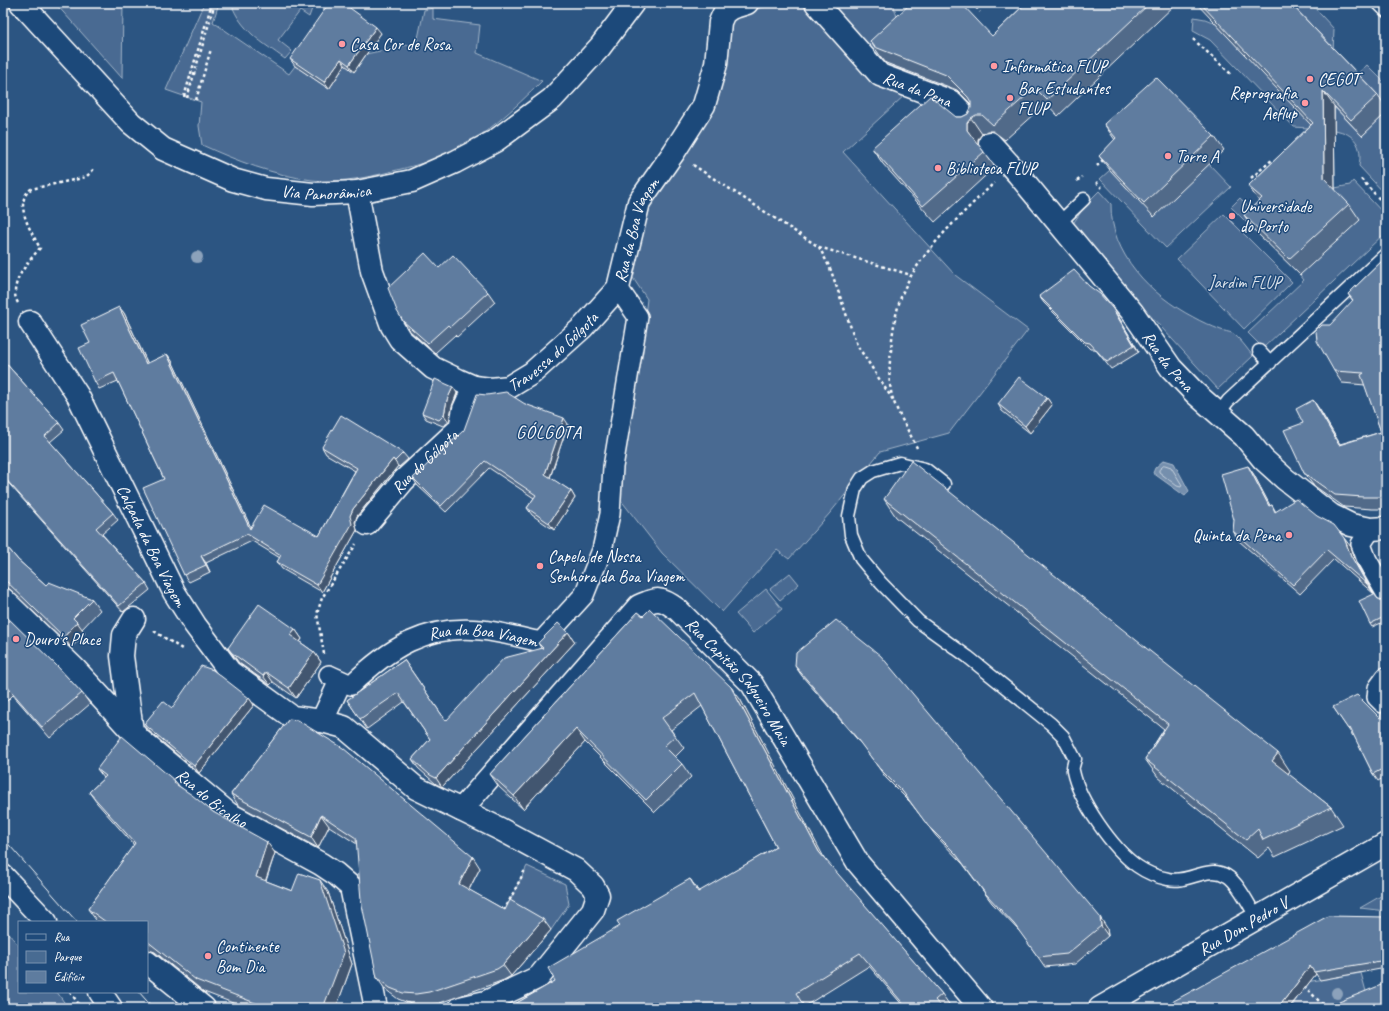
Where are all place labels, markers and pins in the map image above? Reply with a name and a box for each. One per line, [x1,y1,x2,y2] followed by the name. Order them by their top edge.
[350,34,453,55] place label: Casa Cor de Rosa
[337,39,347,49] marker: Casa Cor de Rosa
[1002,56,1110,77] place label: Informática FLUP
[989,61,999,71] marker: Informática FLUP
[1318,69,1364,90] place label: CEGOT
[1305,74,1315,84] marker: CEGOT
[1018,78,1112,119] place label: Bar Estudantes FLUP
[1230,83,1299,124] place label: Reprografia Aeflup
[1005,93,1015,103] marker: Bar Estudantes FLUP
[1300,98,1310,108] marker: Reprografia Aeflup
[1176,146,1220,167] place label: Torre A
[1163,151,1173,161] marker: Torre A
[946,158,1039,179] place label: Biblioteca FLUP
[933,163,943,173] marker: Biblioteca FLUP
[1240,196,1313,237] place label: Universidade do Porto
[1227,211,1237,221] marker: Universidade do Porto
[1192,525,1283,546] place label: Quinta da Pena
[1284,530,1294,540] marker: Quinta da Pena
[548,546,686,587] place label: Capela de Nossa Senhora da Boa Viagem
[535,561,545,571] marker: Capela de Nossa Senhora da Boa Viagem
[24,629,102,650] place label: Douro's Place
[11,634,21,644] marker: Douro's Place
[216,936,280,977] place label: Continente Bom Dia
[203,951,213,961] marker: Continente Bom Dia

